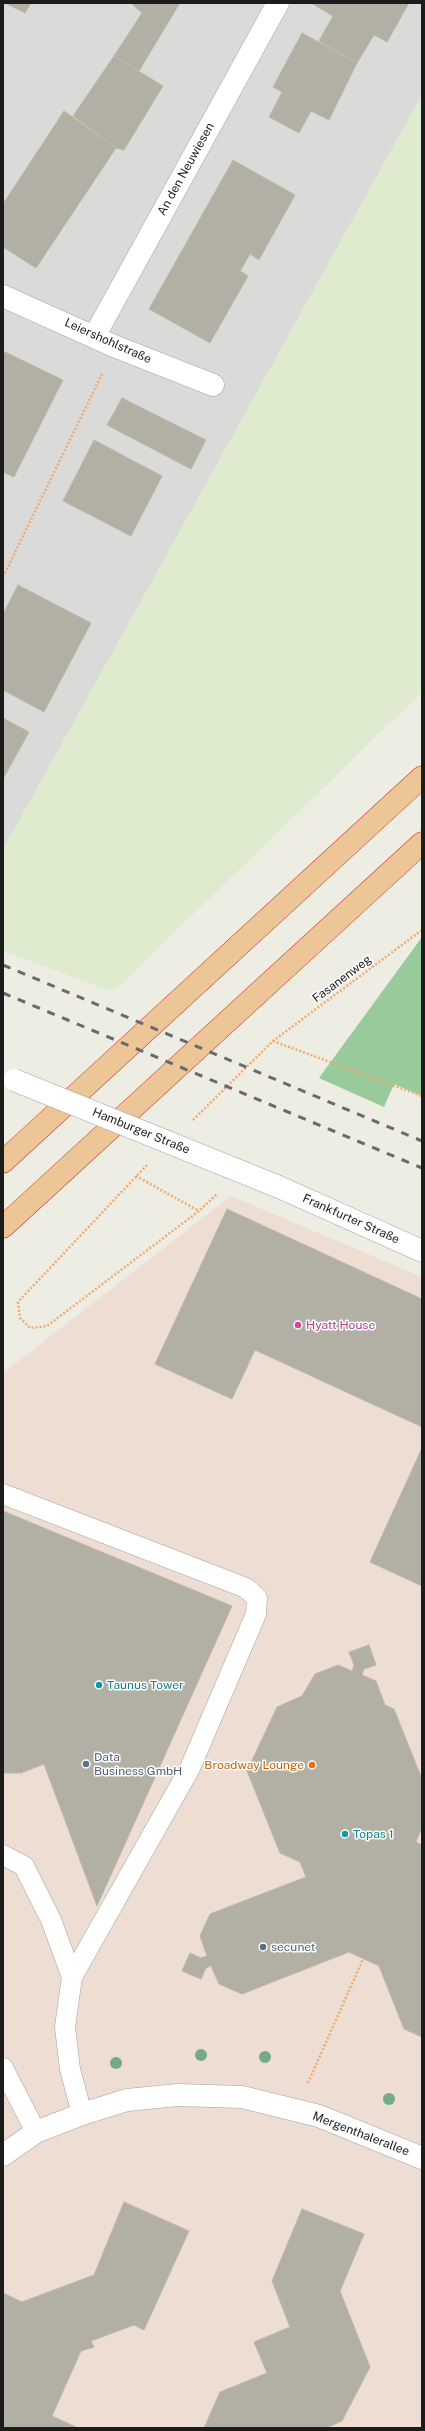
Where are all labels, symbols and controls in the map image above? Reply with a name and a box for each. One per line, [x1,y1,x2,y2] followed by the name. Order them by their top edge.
[155,120,217,218] street label: An den Neuwiesen
[62,315,154,367] street label: Leiershohlstraße
[310,952,374,1006] street label: Fasanenweg
[90,1105,192,1157] street label: Hamburger Straße
[300,1191,402,1247] street label: Frankfurter Straße
[306,1318,375,1332] place label: Hyatt House
[293,1320,303,1330] marker: Hyatt House
[107,1678,184,1692] place label: Taunus Tower
[94,1680,104,1690] marker: Taunus Tower
[94,1750,182,1778] place label: Data Business GmbH
[204,1758,304,1772] place label: Broadway Lounge
[81,1759,91,1769] marker: Data Business GmbH
[307,1760,317,1770] marker: Broadway Lounge
[353,1827,394,1841] place label: Topas 1
[340,1829,350,1839] marker: Topas 1
[271,1940,316,1954] place label: secunet
[258,1942,268,1952] marker: secunet
[311,2109,411,2159] street label: Mergenthalerallee

